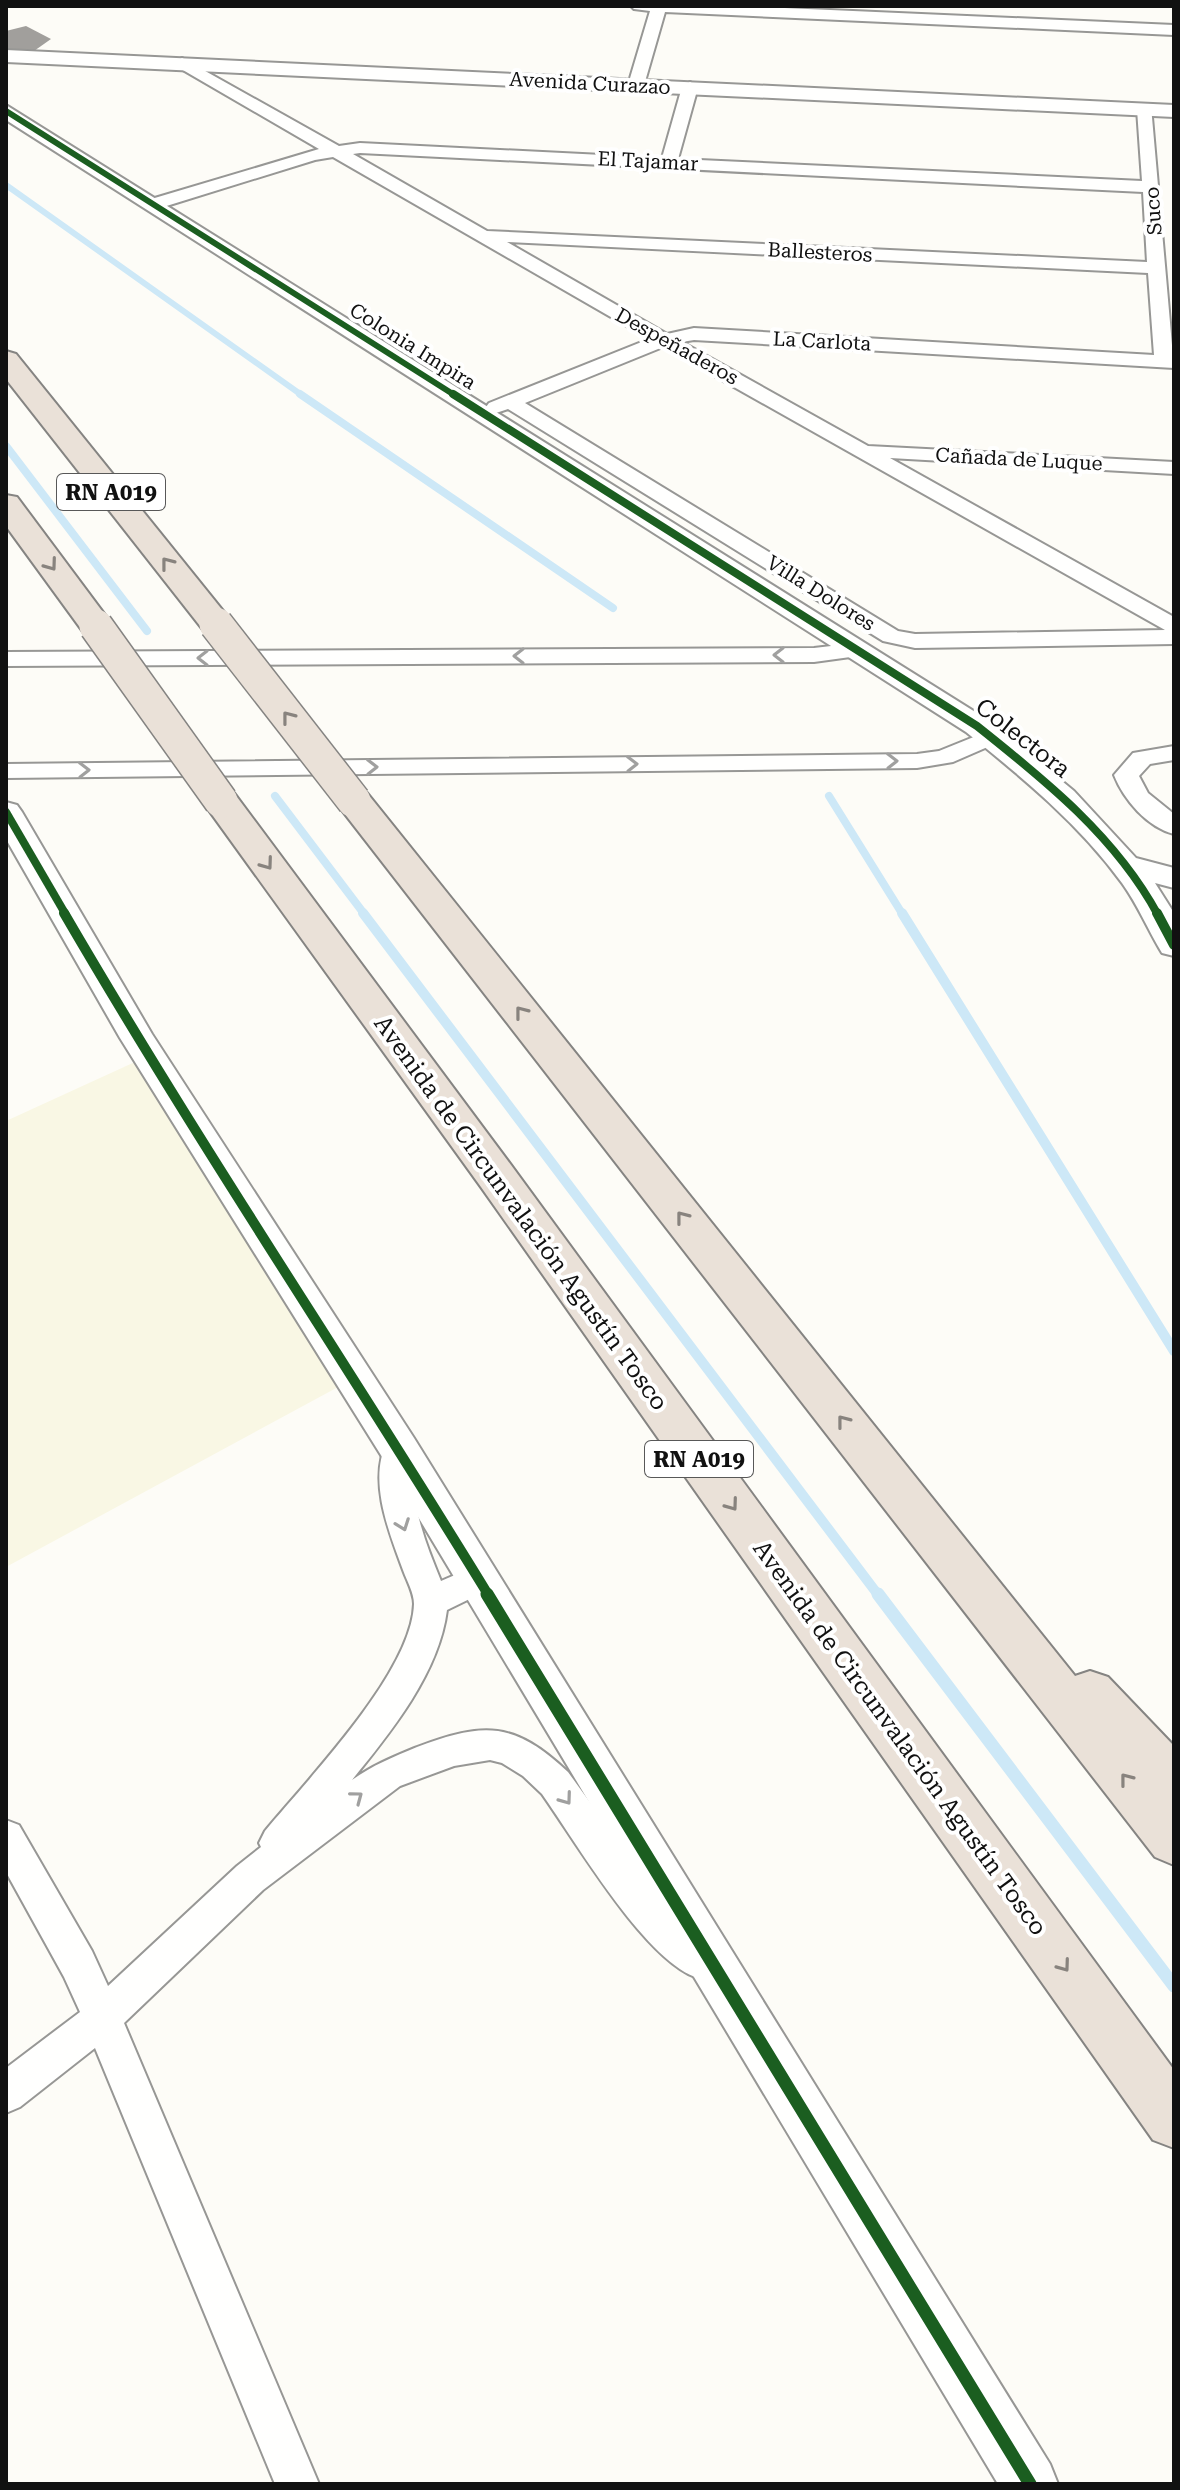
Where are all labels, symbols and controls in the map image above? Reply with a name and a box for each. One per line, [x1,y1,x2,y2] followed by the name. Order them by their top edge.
[509,67,671,99] street label: Avenida Curazao
[597,146,699,176] street label: El Tajamar
[1139,186,1167,236] street label: Suco
[767,237,873,267] street label: Ballesteros
[345,298,481,395] street label: Colonia Impira
[611,302,743,390] street label: Despeñaderos
[772,326,872,356] street label: La Carlota
[935,443,1103,475] street label: Cañada de Luque
[57,474,165,510] road number: RN A019
[762,550,880,636] street label: Villa Dolores
[41,556,56,570] one-way arrow
[162,558,177,572] one-way arrow
[772,646,785,664] one-way arrow
[512,647,525,665] one-way arrow
[196,649,209,667] one-way arrow
[970,692,1076,784] street label: Colectora
[284,711,298,726] one-way arrow
[886,752,899,770] one-way arrow
[626,755,639,773] one-way arrow
[366,758,379,776] one-way arrow
[78,761,91,779] one-way arrow
[258,855,272,869] one-way arrow
[516,1007,531,1021] one-way arrow
[368,1010,674,1416] street label: Avenida de Circunvalación Agustín Tosco
[677,1212,692,1226] one-way arrow
[838,1416,853,1430] one-way arrow
[645,1441,753,1477] road number: RN A019
[723,1496,737,1510] one-way arrow
[394,1517,410,1531] one-way arrow
[747,1535,1053,1941] street label: Avenida de Circunvalación Agustín Tosco
[1121,1773,1135,1788] one-way arrow
[556,1790,571,1804] one-way arrow
[348,1793,363,1807] one-way arrow
[1054,1957,1069,1971] one-way arrow

